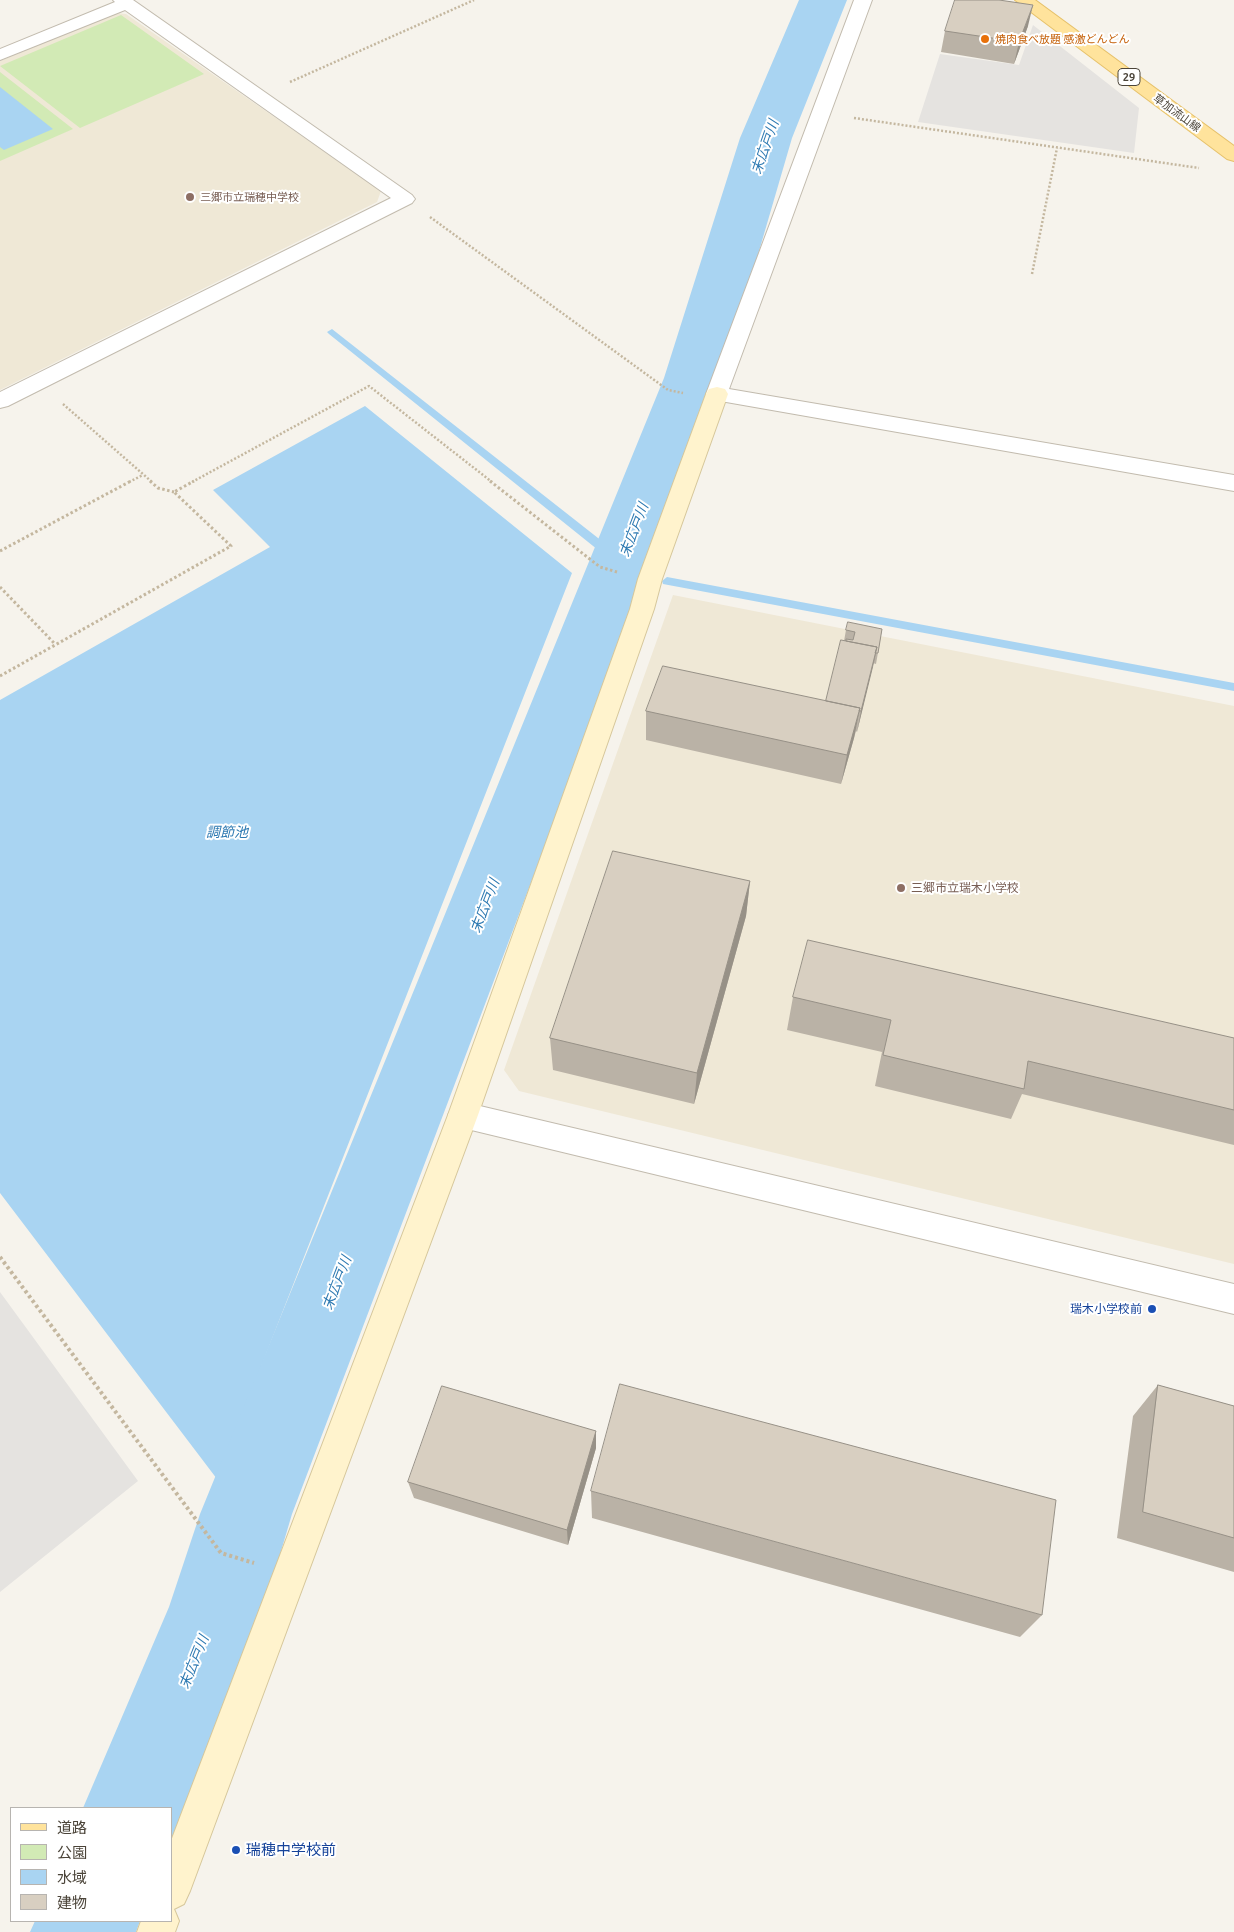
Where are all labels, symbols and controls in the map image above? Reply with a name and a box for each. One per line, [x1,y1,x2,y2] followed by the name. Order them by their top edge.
[995,32,1130,46] place label: 焼肉食べ放題 感激どんどん
[979,33,991,45] marker: 焼肉食べ放題 感激どんどん
[1118,68,1140,86] road number: 29
[1151,91,1203,135] street label: 草加流山線
[748,118,782,176] water label: 末広戸川
[200,190,299,204] place label: 三郷市立瑞穂中学校
[184,191,196,203] marker: 三郷市立瑞穂中学校
[616,501,652,559] water label: 末広戸川
[206,824,248,840] water label: 調節池
[467,877,503,935] water label: 末広戸川
[911,881,1019,895] place label: 三郷市立瑞木小学校
[895,882,907,894] marker: 三郷市立瑞木小学校
[319,1254,355,1312] water label: 末広戸川
[1070,1302,1142,1316] place label: 瑞木小学校前
[1146,1303,1158,1315] marker: 瑞木小学校前
[176,1633,212,1691] water label: 末広戸川
[10,1807,172,1922] legend
[57,1819,87,1836] text: 道路
[246,1841,336,1859] place label: 瑞穂中学校前
[57,1844,87,1861] text: 公園
[230,1844,242,1856] marker: 瑞穂中学校前
[57,1869,87,1886] text: 水域
[57,1894,87,1911] text: 建物

